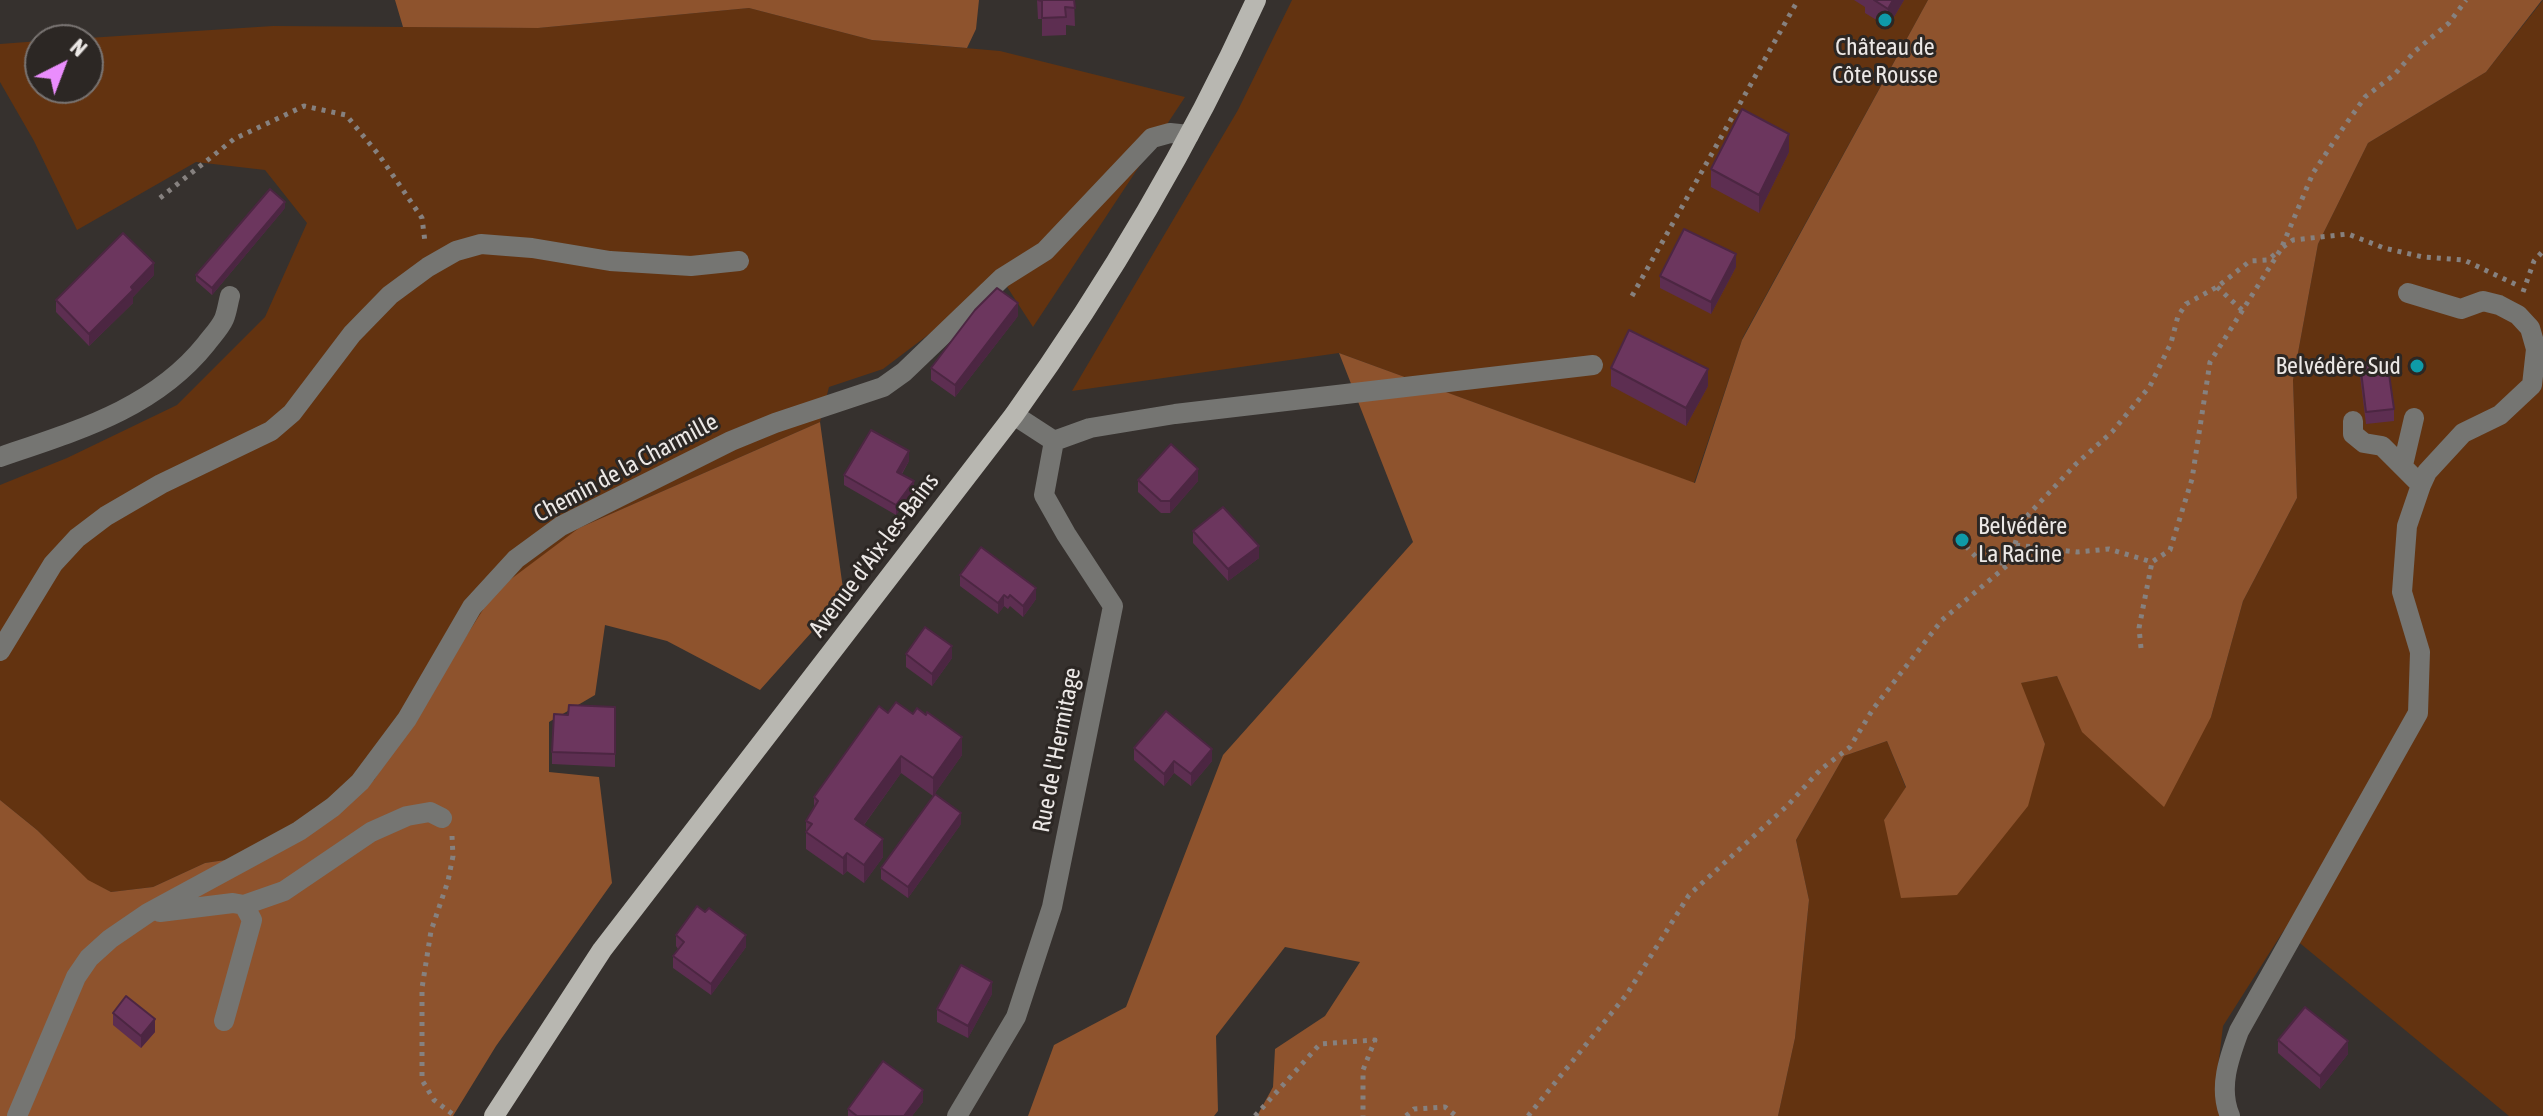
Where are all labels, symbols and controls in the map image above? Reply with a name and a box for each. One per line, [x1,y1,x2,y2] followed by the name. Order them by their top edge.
[1876,11,1894,29] marker: Château de Côte Rousse
[24,24,104,104] north arrow
[1832,33,1938,89] place label: Château de Côte Rousse
[65,34,92,62] text: N
[2276,352,2401,380] place label: Belvédère Sud
[2408,357,2426,375] marker: Belvédère Sud
[529,407,723,529] street label: Chemin de la Charmille
[803,467,945,643] street label: Avenue d'Aix-les-Bains
[1978,512,2067,568] place label: Belvédère La Racine
[1953,531,1971,549] marker: Belvédère La Racine
[1027,665,1087,835] street label: Rue de l'Hermitage

